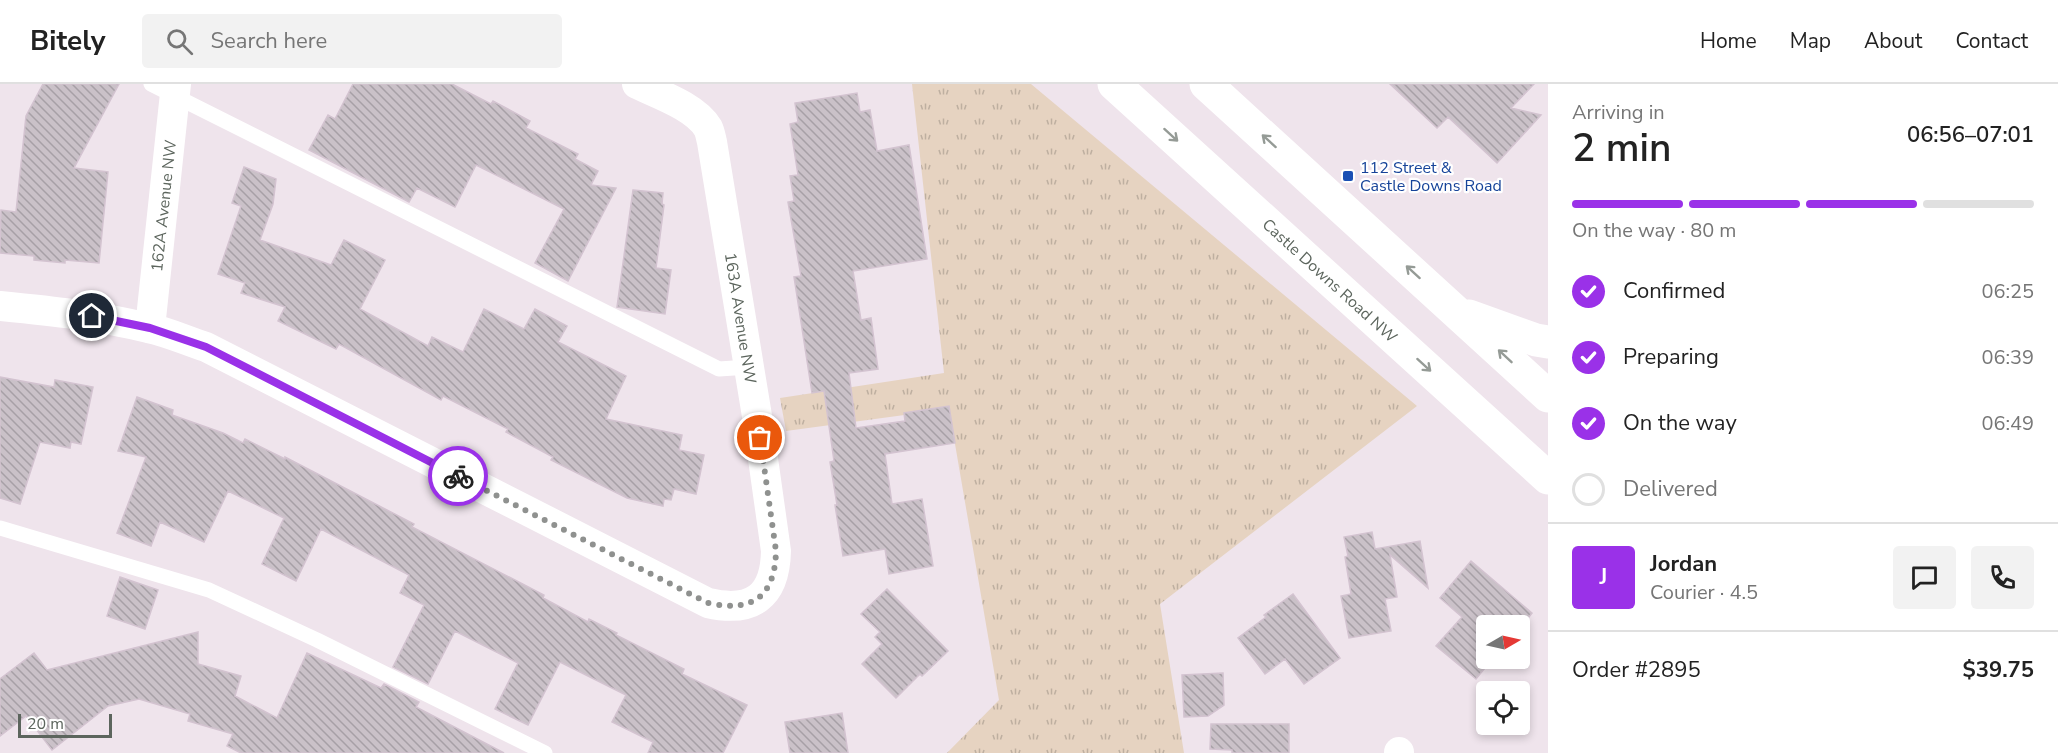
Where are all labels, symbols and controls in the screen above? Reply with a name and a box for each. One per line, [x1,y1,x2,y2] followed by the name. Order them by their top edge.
[142,14,562,68] search box
[30,22,106,60] text: Bitely
[163,25,196,58] icon: search
[211,26,327,56] text: Search here
[1700,27,1757,55] text: Home
[1790,27,1831,55] text: Map
[1864,27,1922,55] text: About
[1955,27,2028,55] text: Contact
[1572,99,1665,126] text: Arriving in
[1907,120,2034,150] text: 06:56–07:01
[1572,122,1671,175] text: 2 min
[1163,128,1178,142] one-way arrow
[1262,134,1277,148] one-way arrow
[146,138,182,273] street label: 162A Avenue NW
[1360,157,1502,197] place label: 112 Street & Castle Downs Road
[1341,169,1355,183] marker: 112 Street & Castle Downs Road
[1257,214,1402,348] street label: Castle Downs Road NW
[1572,217,1736,244] text: On the way · 80 m
[719,251,761,386] street label: 163A Avenue NW
[1406,265,1421,279] one-way arrow
[1572,275,1605,308] icon: check
[1623,276,1725,306] text: Confirmed
[1981,278,2034,305] text: 06:25
[66,290,117,341] pin
[75,299,108,332] icon: home
[1572,341,1605,374] icon: check
[1623,342,1719,372] text: Preparing
[1981,344,2034,371] text: 06:39
[1498,350,1513,364] one-way arrow
[1416,358,1431,372] one-way arrow
[1572,407,1605,440] icon: check
[1623,408,1737,438] text: On the way
[1981,410,2034,437] text: 06:49
[734,412,785,463] pin
[743,421,776,454] icon: bag
[428,446,488,506] courier
[442,460,475,493] icon: bike
[1623,474,1718,504] text: Delivered
[1893,546,1956,609] button: chat
[1971,546,2034,609] button: phone
[1650,549,1717,579] text: Jordan
[1600,562,1607,592] text: J
[1650,579,1758,606] text: Courier · 4.5
[1476,615,1530,669] north arrow
[1476,615,1530,735] map controls
[1572,655,1701,685] text: Order #2895
[1963,655,2034,685] text: $39.75
[1476,681,1530,735] button: locate
[18,711,112,738] scale bar
[27,713,64,735] text: 20 m

